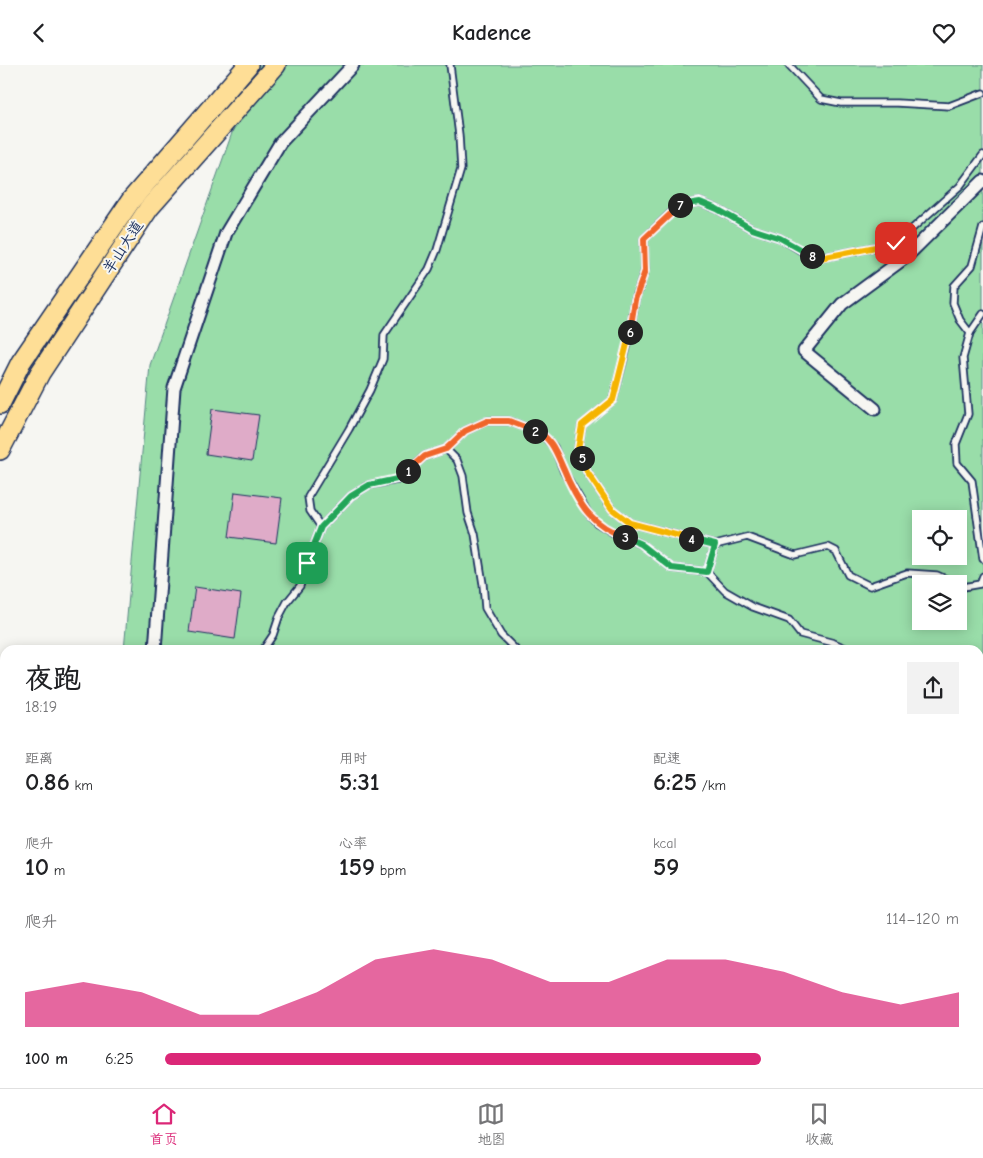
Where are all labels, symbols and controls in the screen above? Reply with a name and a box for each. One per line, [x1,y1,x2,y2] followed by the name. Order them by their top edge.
[25,19,53,47] icon: back
[930,19,958,47] icon: heart
[452,20,531,46] text: Kadence
[668,193,692,217] pin: 7
[677,197,684,214] text: 7
[99,217,147,277] street label: 羊山大道
[875,222,917,264] pin
[882,229,910,257] icon: check
[800,243,824,269] pin: 8
[809,248,816,265] text: 8
[618,319,642,345] pin: 6
[627,324,634,341] text: 6
[522,419,548,443] pin: 2
[532,423,539,440] text: 2
[570,445,594,471] pin: 5
[579,450,586,467] text: 5
[396,459,420,483] pin: 1
[406,463,411,480] text: 1
[912,510,967,630] map controls
[912,510,967,565] button: locate
[612,525,638,549] pin: 3
[678,527,704,551] pin: 4
[622,529,629,546] text: 3
[688,531,695,548] text: 4
[286,542,328,584] pin
[293,549,321,577] icon: arrive
[912,575,967,630] button: layers
[907,662,959,714] button: share
[25,663,81,695] text: 夜跑
[25,698,57,716] text: 18:19
[25,750,53,767] text: 距离
[339,750,367,767] text: 用时
[653,750,681,767] text: 配速
[25,767,70,796] text: 0.86
[339,767,380,796] text: 5:31
[653,767,697,796] text: 6:25
[70,777,93,794] text: km
[697,777,726,794] text: /km
[25,835,53,852] text: 爬升
[339,835,367,852] text: 心率
[653,835,677,852] text: kcal
[25,852,49,881] text: 10
[339,852,375,881] text: 159
[653,852,679,881] text: 59
[49,862,65,879] text: m
[375,862,406,879] text: bpm
[886,910,959,928] text: 114–120 m
[25,913,57,931] text: 爬升
[25,1050,68,1068] text: 100 m
[105,1050,134,1068] text: 6:25
[150,1100,178,1148] tab: 首页
[477,1100,505,1148] tab: 地图
[805,1100,833,1148] tab: 收藏

